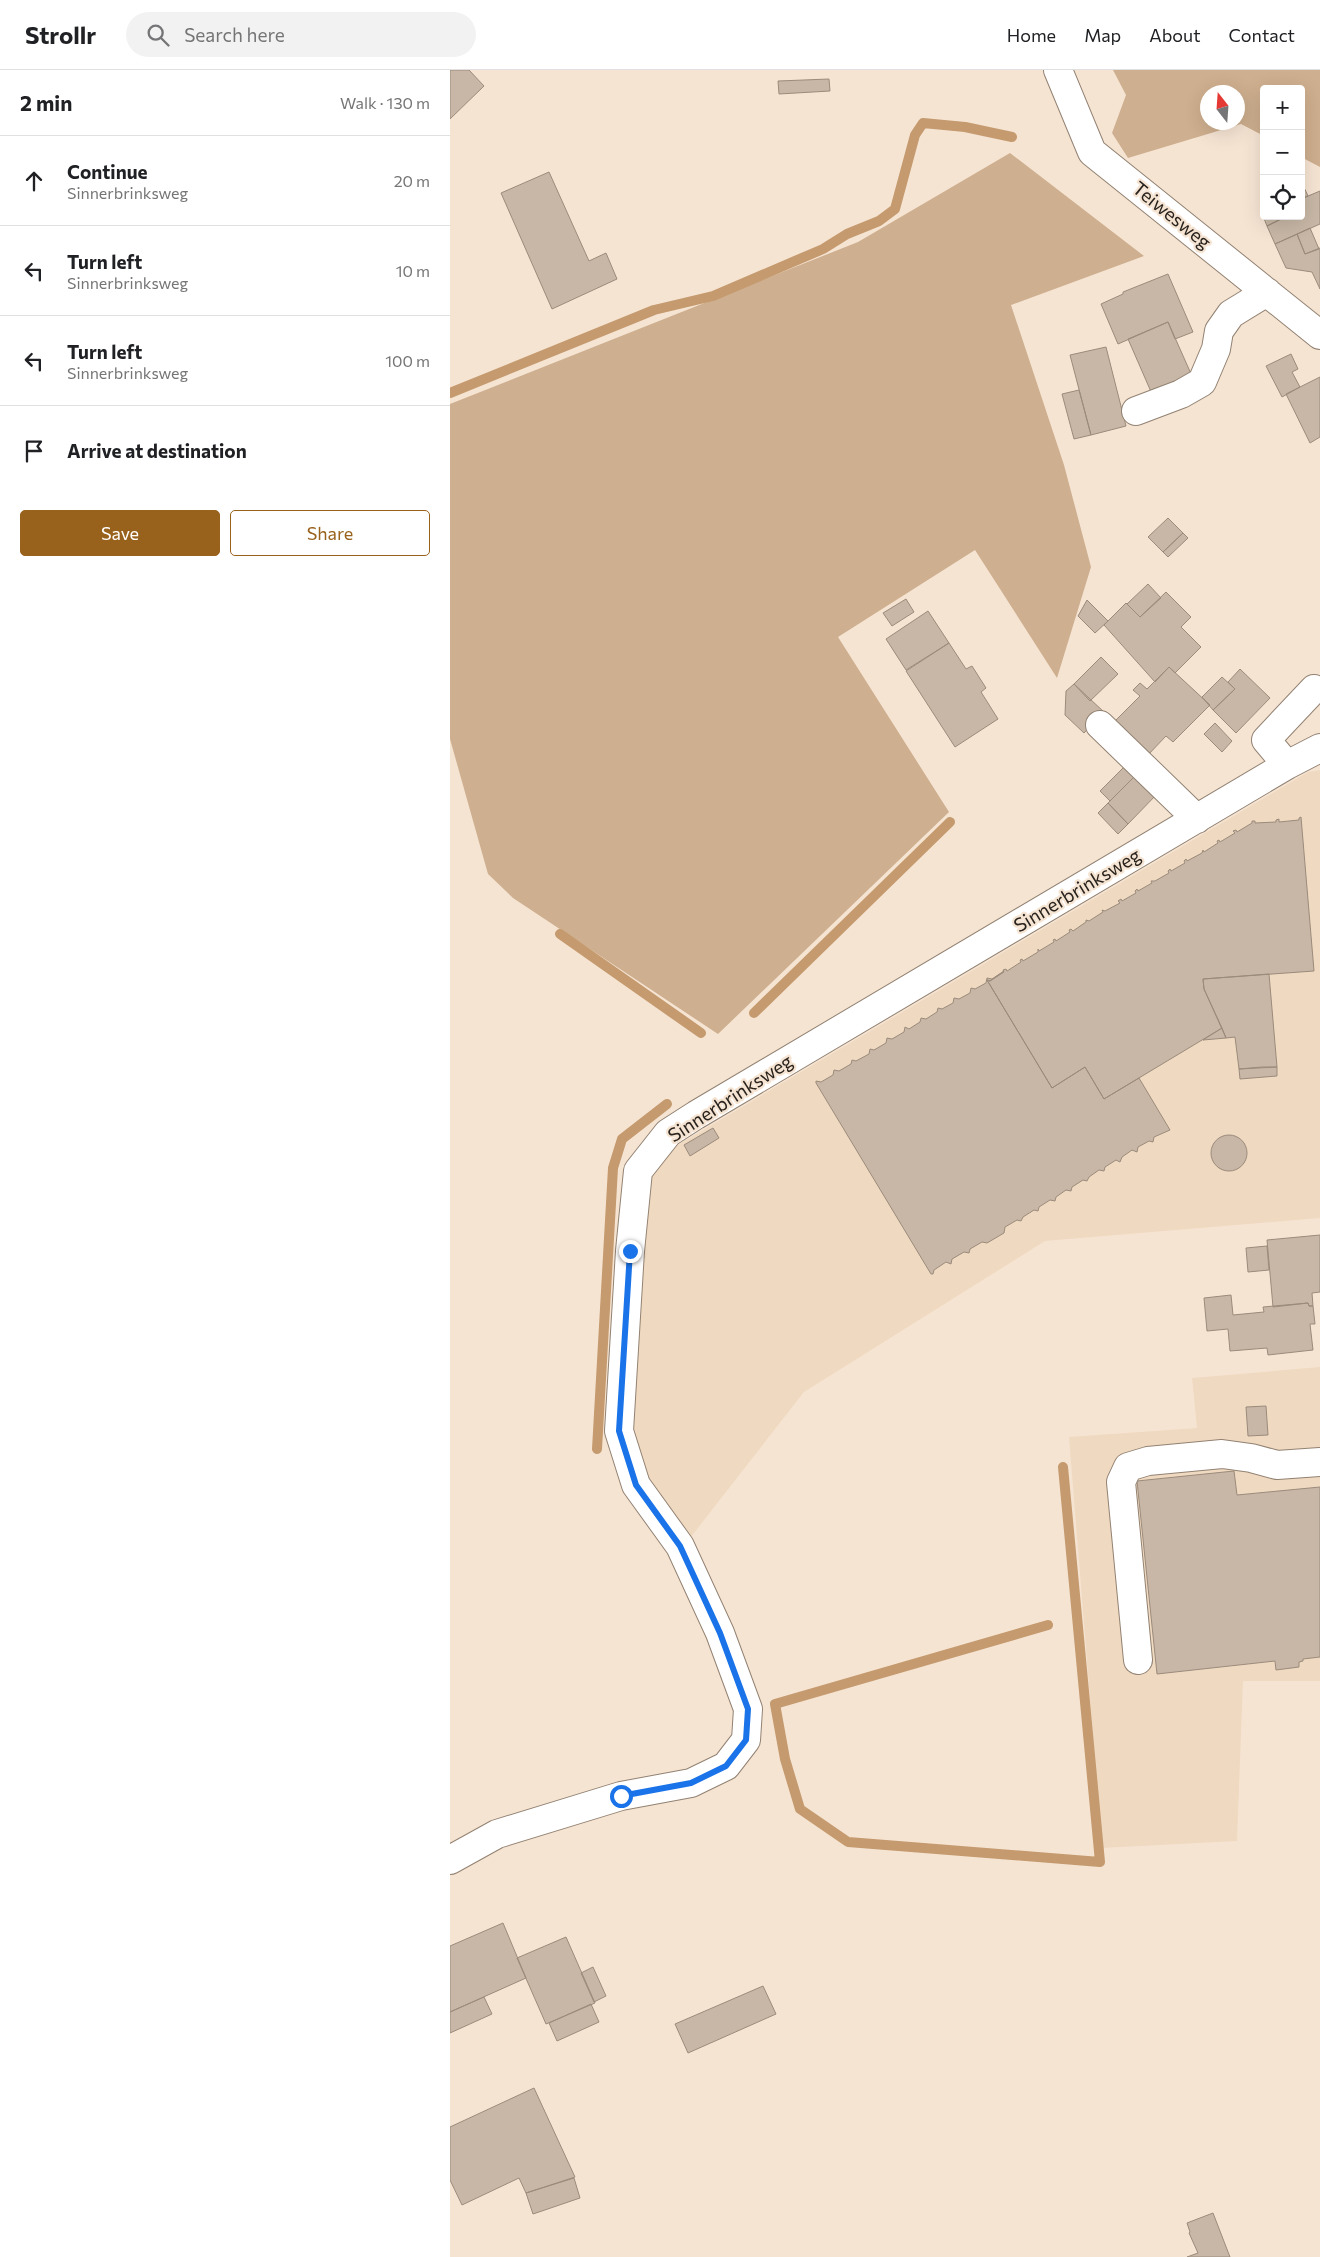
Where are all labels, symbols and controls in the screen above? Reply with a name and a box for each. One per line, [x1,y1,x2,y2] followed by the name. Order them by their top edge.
[126,12,476,57] search box
[25,20,96,49] text: Strollr
[144,21,172,49] icon: search
[184,23,285,46] text: Search here
[1007,24,1056,46] text: Home
[1084,24,1121,46] text: Map
[1149,24,1201,46] text: About
[1229,24,1295,46] text: Contact
[1200,85,1245,130] north arrow
[1260,85,1305,220] map controls
[1260,85,1305,130] button: +
[20,90,72,115] text: 2 min
[340,93,430,112] text: Walk · 130 m
[1260,130,1305,175] button: −
[67,160,147,183] text: Continue
[20,167,48,195] icon: ahead
[394,171,430,190] text: 20 m
[1260,175,1305,220] button: locate
[1128,176,1216,253] street label: Teiwesweg
[67,183,188,202] text: Sinnerbrinksweg
[67,250,142,273] text: Turn left
[20,257,48,285] icon: left
[396,261,430,280] text: 10 m
[67,273,188,292] text: Sinnerbrinksweg
[67,340,142,363] text: Turn left
[20,347,48,375] icon: left
[385,351,430,370] text: 100 m
[67,363,188,382] text: Sinnerbrinksweg
[20,437,48,465] icon: arrive
[67,439,247,462] text: Arrive at destination
[20,510,220,556] button: Save
[230,510,430,556] button: Share
[1009,843,1144,937] street label: Sinnerbrinksweg
[663,1049,796,1146] street label: Sinnerbrinksweg
[619,1240,642,1263] route end
[610,1785,633,1808] route start

